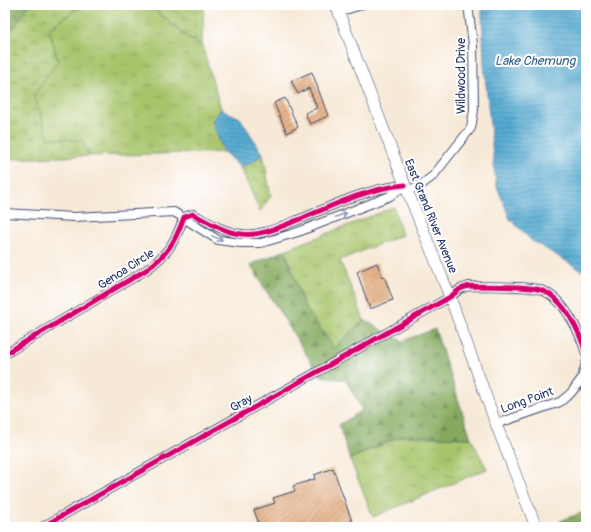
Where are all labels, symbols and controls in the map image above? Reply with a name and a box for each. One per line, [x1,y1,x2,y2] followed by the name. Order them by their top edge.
[454,38,469,114] street label: Wildwood Drive
[495,53,577,69] water label: Lake Chemung
[401,157,460,276] street label: East Grand River Avenue
[335,211,347,219] one-way arrow
[210,235,222,242] one-way arrow
[95,246,157,293] street label: Genoa Circle
[499,384,556,417] street label: Long Point
[228,391,255,416] street label: Gray

